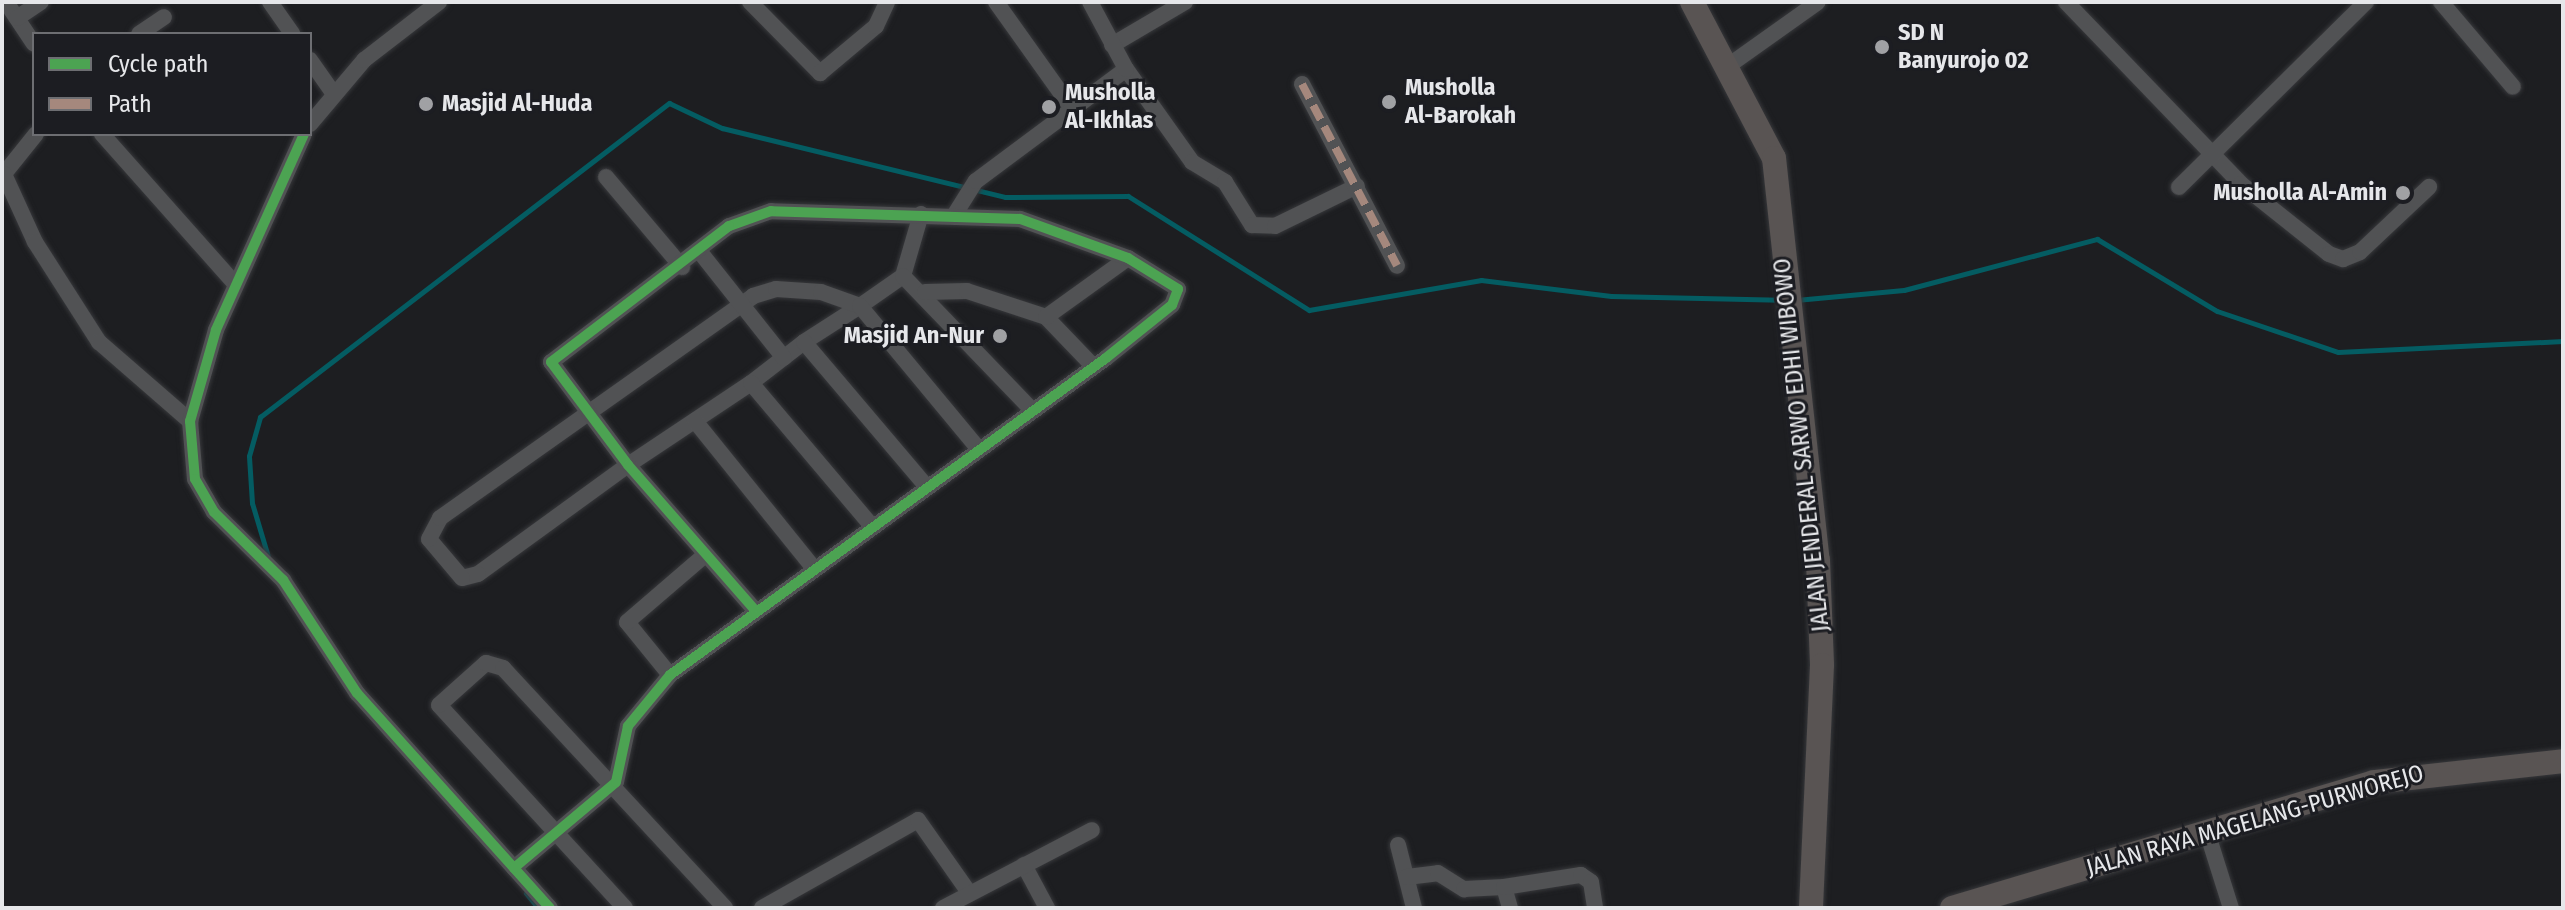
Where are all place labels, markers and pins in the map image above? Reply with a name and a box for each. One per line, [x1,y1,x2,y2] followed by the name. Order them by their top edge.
[1898,19,2029,75] place label: SD N Banyurojo 02
[1873,38,1891,56] marker: SD N Banyurojo 02
[1405,74,1516,130] place label: Musholla Al-Barokah
[1065,79,1156,135] place label: Musholla Al-Ikhlas
[442,90,592,118] place label: Masjid Al-Huda
[1380,93,1398,111] marker: Musholla Al-Barokah
[417,95,435,113] marker: Masjid Al-Huda
[1040,98,1058,116] marker: Musholla Al-Ikhlas
[2213,179,2387,207] place label: Musholla Al-Amin
[2394,184,2412,202] marker: Musholla Al-Amin
[844,322,984,350] place label: Masjid An-Nur
[991,327,1009,345] marker: Masjid An-Nur

